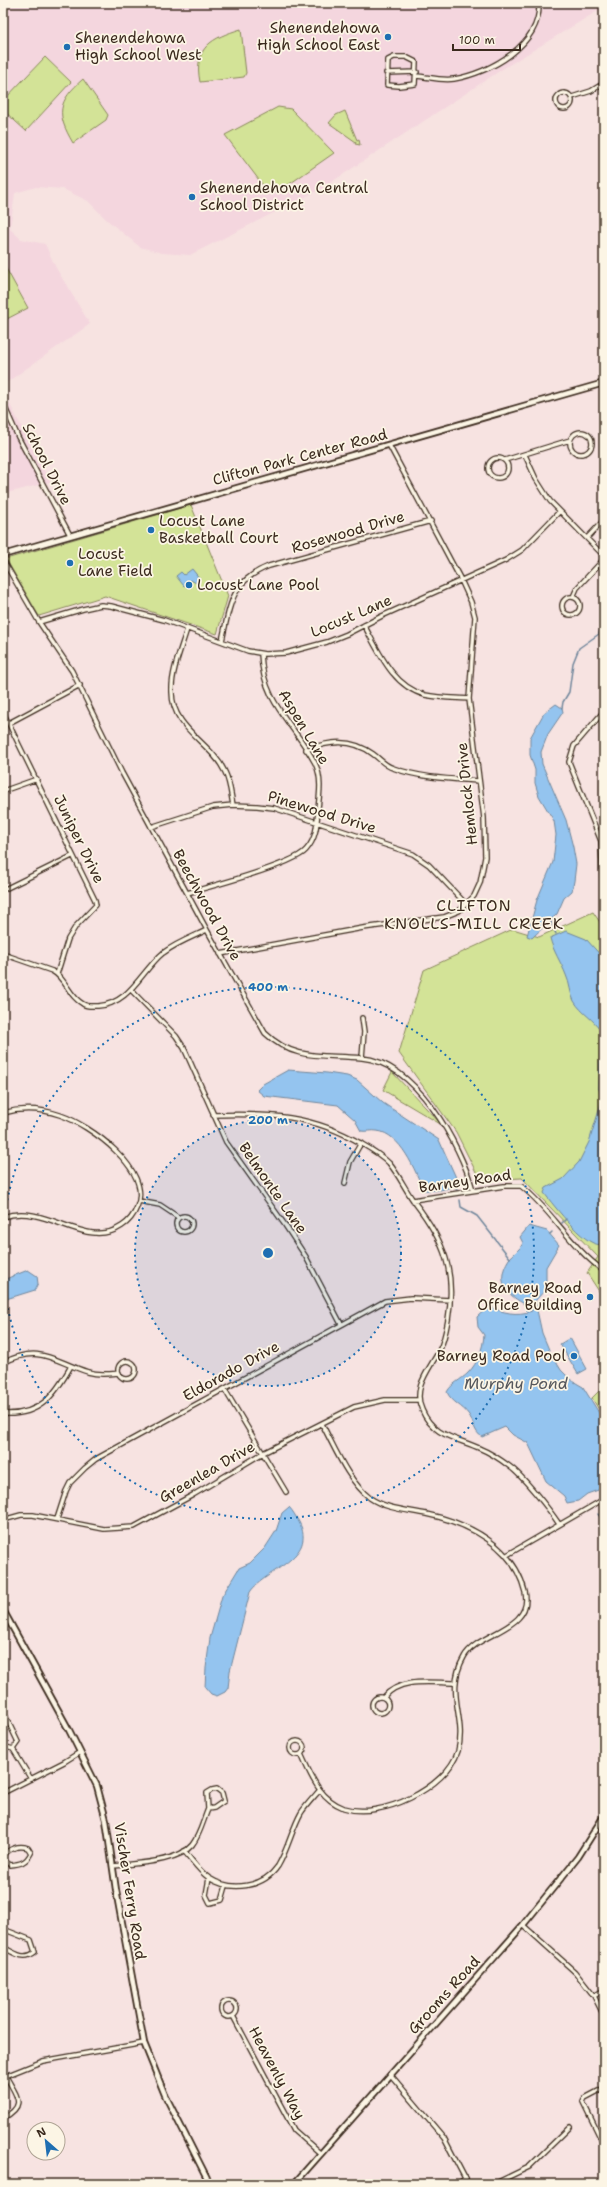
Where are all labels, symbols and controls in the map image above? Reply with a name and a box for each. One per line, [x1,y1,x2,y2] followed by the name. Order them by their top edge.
[257,18,381,55] place label: Shenendehowa High School East
[453,26,520,52] scale bar
[75,28,202,65] place label: Shenendehowa High School West
[383,32,393,42] marker: Shenendehowa High School East
[459,32,495,48] text: 100 m
[62,42,72,52] marker: Shenendehowa High School West
[200,178,368,215] place label: Shenendehowa Central School District
[187,192,197,202] marker: Shenendehowa Central School District
[18,420,76,508] street label: School Drive
[210,424,390,490] street label: Clifton Park Center Road
[289,506,407,558] street label: Rosewood Drive
[159,511,279,548] place label: Locust Lane Basketball Court
[146,525,156,535] marker: Locust Lane Basketball Court
[78,544,153,581] place label: Locust Lane Field
[65,558,75,568] marker: Locust Lane Field
[197,575,320,595] place label: Locust Lane Pool
[184,580,194,590] marker: Locust Lane Pool
[307,590,395,642] street label: Locust Lane
[274,686,334,768] street label: Aspen Lane
[452,742,482,846] street label: Hemlock Drive
[265,786,379,838] street label: Pinewood Drive
[49,791,109,887] street label: Juniper Drive
[168,846,246,964] street label: Beechwood Drive
[384,895,564,934] district label: CLIFTON KNOLLS-MILL CREEK
[248,979,288,995] text: 400 m
[248,1112,288,1128] text: 200 m
[234,1138,312,1238] street label: Belmonte Lane
[417,1165,513,1197] street label: Barney Road
[261,1246,275,1260] centre of rings
[477,1278,582,1315] place label: Barney Road Office Building
[585,1292,595,1302] marker: Barney Road Office Building
[179,1336,283,1406] street label: Eldorado Drive
[437,1346,566,1366] place label: Barney Road Pool
[569,1351,579,1361] marker: Barney Road Pool
[464,1373,569,1394] water label: Murphy Pond
[155,1436,259,1508] street label: Greenlea Drive
[109,1821,151,1962] street label: Vischer Ferry Road
[403,1951,485,2038] street label: Grooms Road
[244,2023,310,2123] street label: Heavenly Way
[26,2121,66,2161] north arrow
[34,2124,49,2141] text: N

